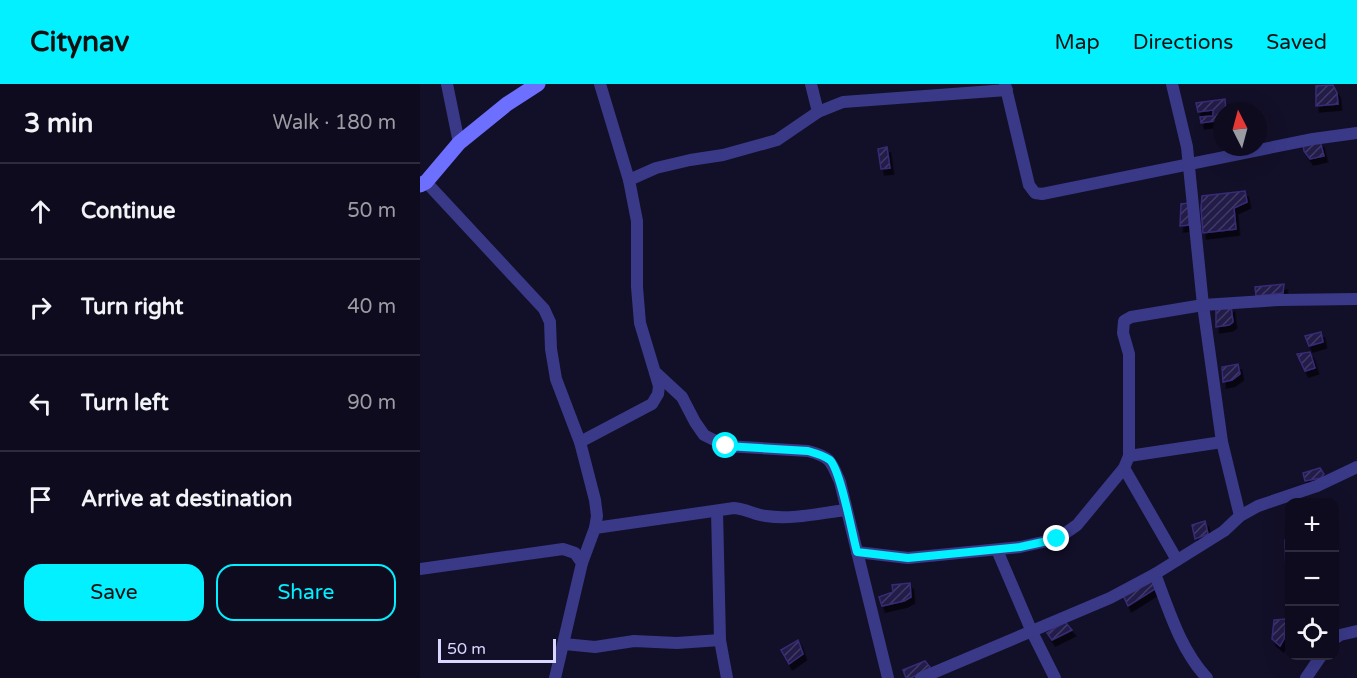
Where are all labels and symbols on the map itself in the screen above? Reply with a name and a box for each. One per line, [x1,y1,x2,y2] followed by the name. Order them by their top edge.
[1213,102,1267,156] north arrow
[712,432,738,458] route start
[1043,525,1069,551] route end
[438,636,556,664] scale bar

